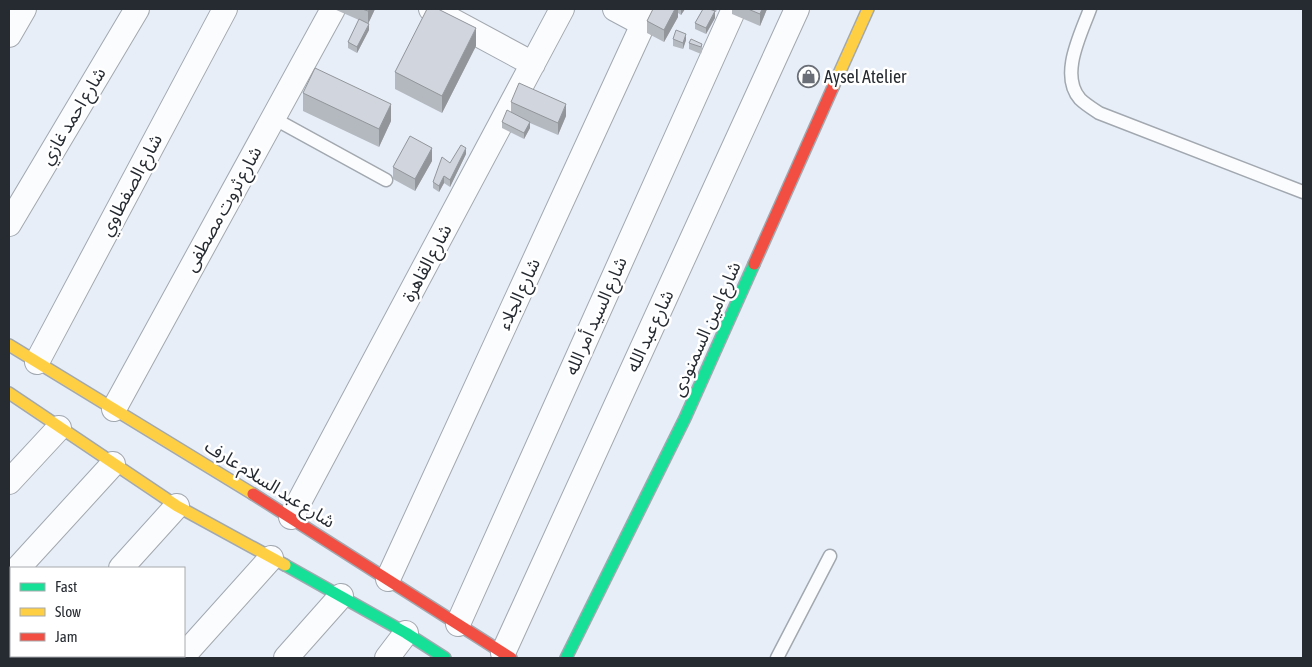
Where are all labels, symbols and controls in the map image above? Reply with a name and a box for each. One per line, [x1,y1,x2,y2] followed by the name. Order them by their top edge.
[35,63,113,170] street label: شارع احمد غازي
[796,65,820,89] shop icon: Aysel Atelier
[824,66,907,87] place label: Aysel Atelier
[95,130,170,241] street label: شارع الصفطاوي
[179,142,269,277] street label: شارع ثروت مصطفى
[397,220,459,307] street label: شارع القاهرة
[560,253,635,380] street label: شارع السيد أمر الله
[493,255,548,334] street label: شارع الجلاء
[666,258,748,401] street label: شارع امين السمنودى
[621,287,681,377] street label: شارع عبد الله
[199,435,339,535] street label: شارع عبد السلام عارف
[10,567,185,657] legend
[55,578,77,595] text: Fast
[55,603,81,620] text: Slow
[55,628,78,645] text: Jam

